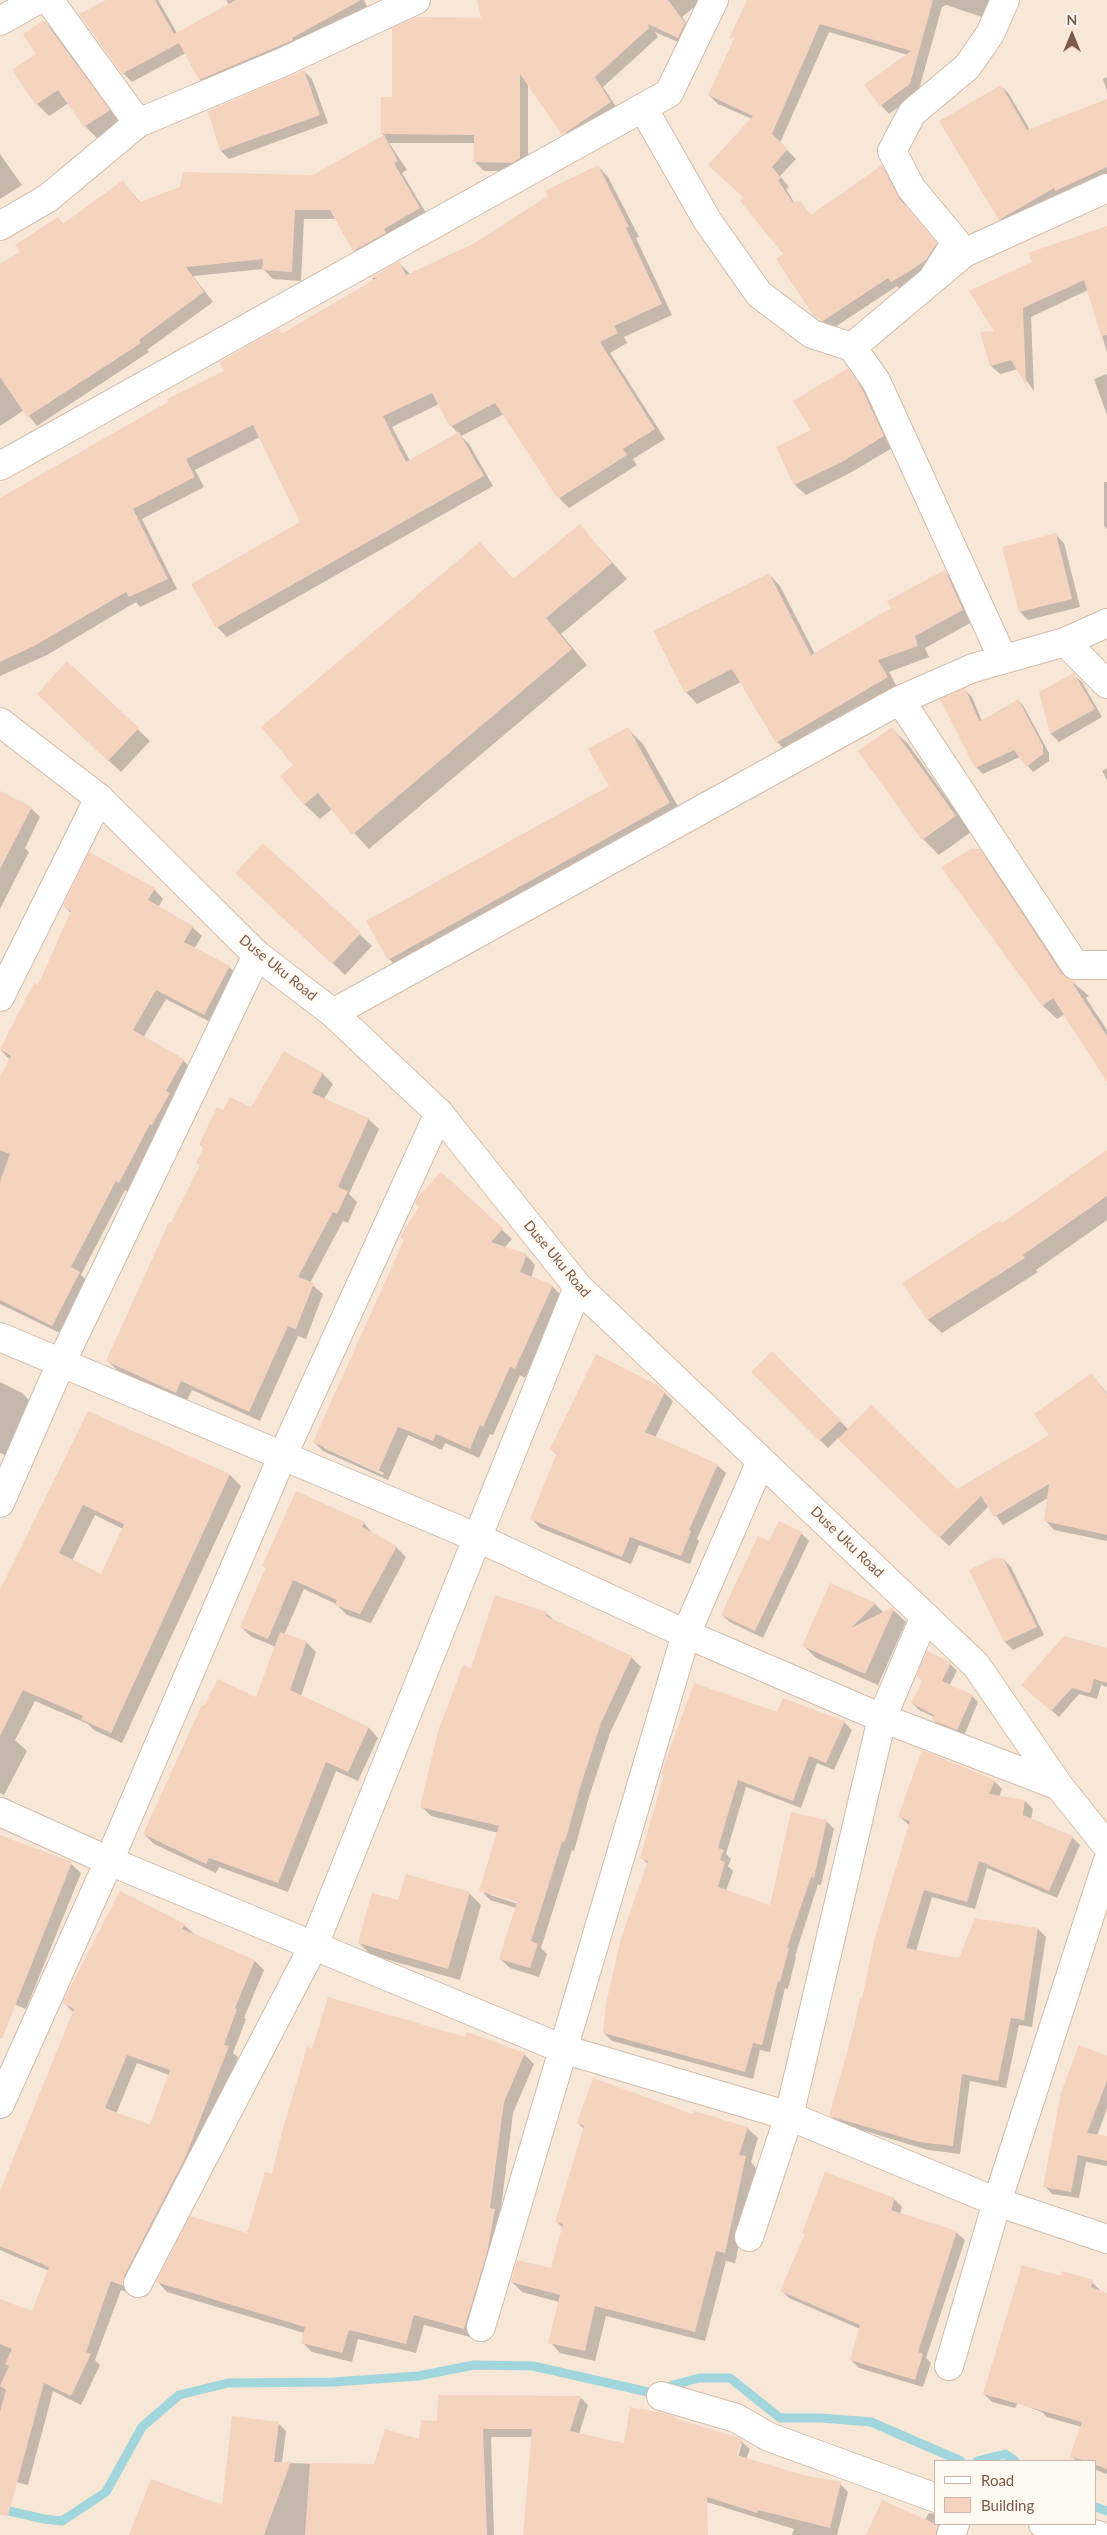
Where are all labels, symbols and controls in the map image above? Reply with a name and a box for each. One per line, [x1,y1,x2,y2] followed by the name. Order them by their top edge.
[1047,10,1097,60] north arrow
[1067,11,1077,28] text: N
[236,932,320,1004] street label: Duse Uku Road
[520,1217,594,1301] street label: Duse Uku Road
[807,1503,887,1581] street label: Duse Uku Road
[934,2460,1097,2525] legend
[981,2471,1014,2489] text: Road
[981,2496,1034,2514] text: Building

